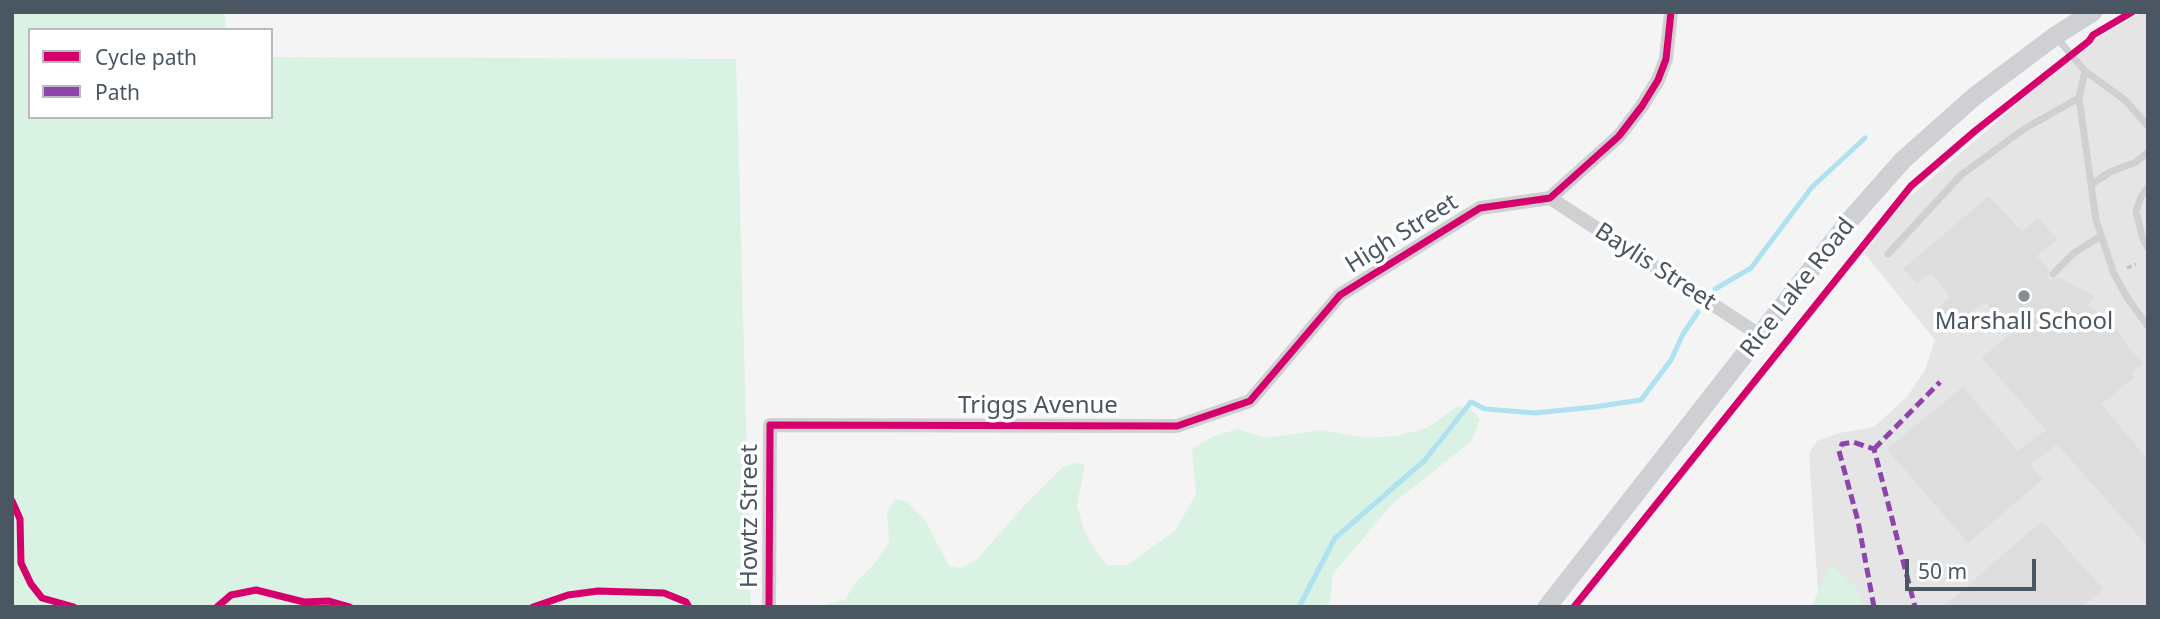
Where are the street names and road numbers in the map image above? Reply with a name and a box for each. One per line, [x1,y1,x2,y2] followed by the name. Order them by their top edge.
[1341,188,1463,280] street label: High Street
[1735,213,1861,363] street label: Rice Lake Road
[1589,217,1721,317] street label: Baylis Street
[958,392,1118,420] street label: Triggs Avenue
[736,444,764,588] street label: Howtz Street

